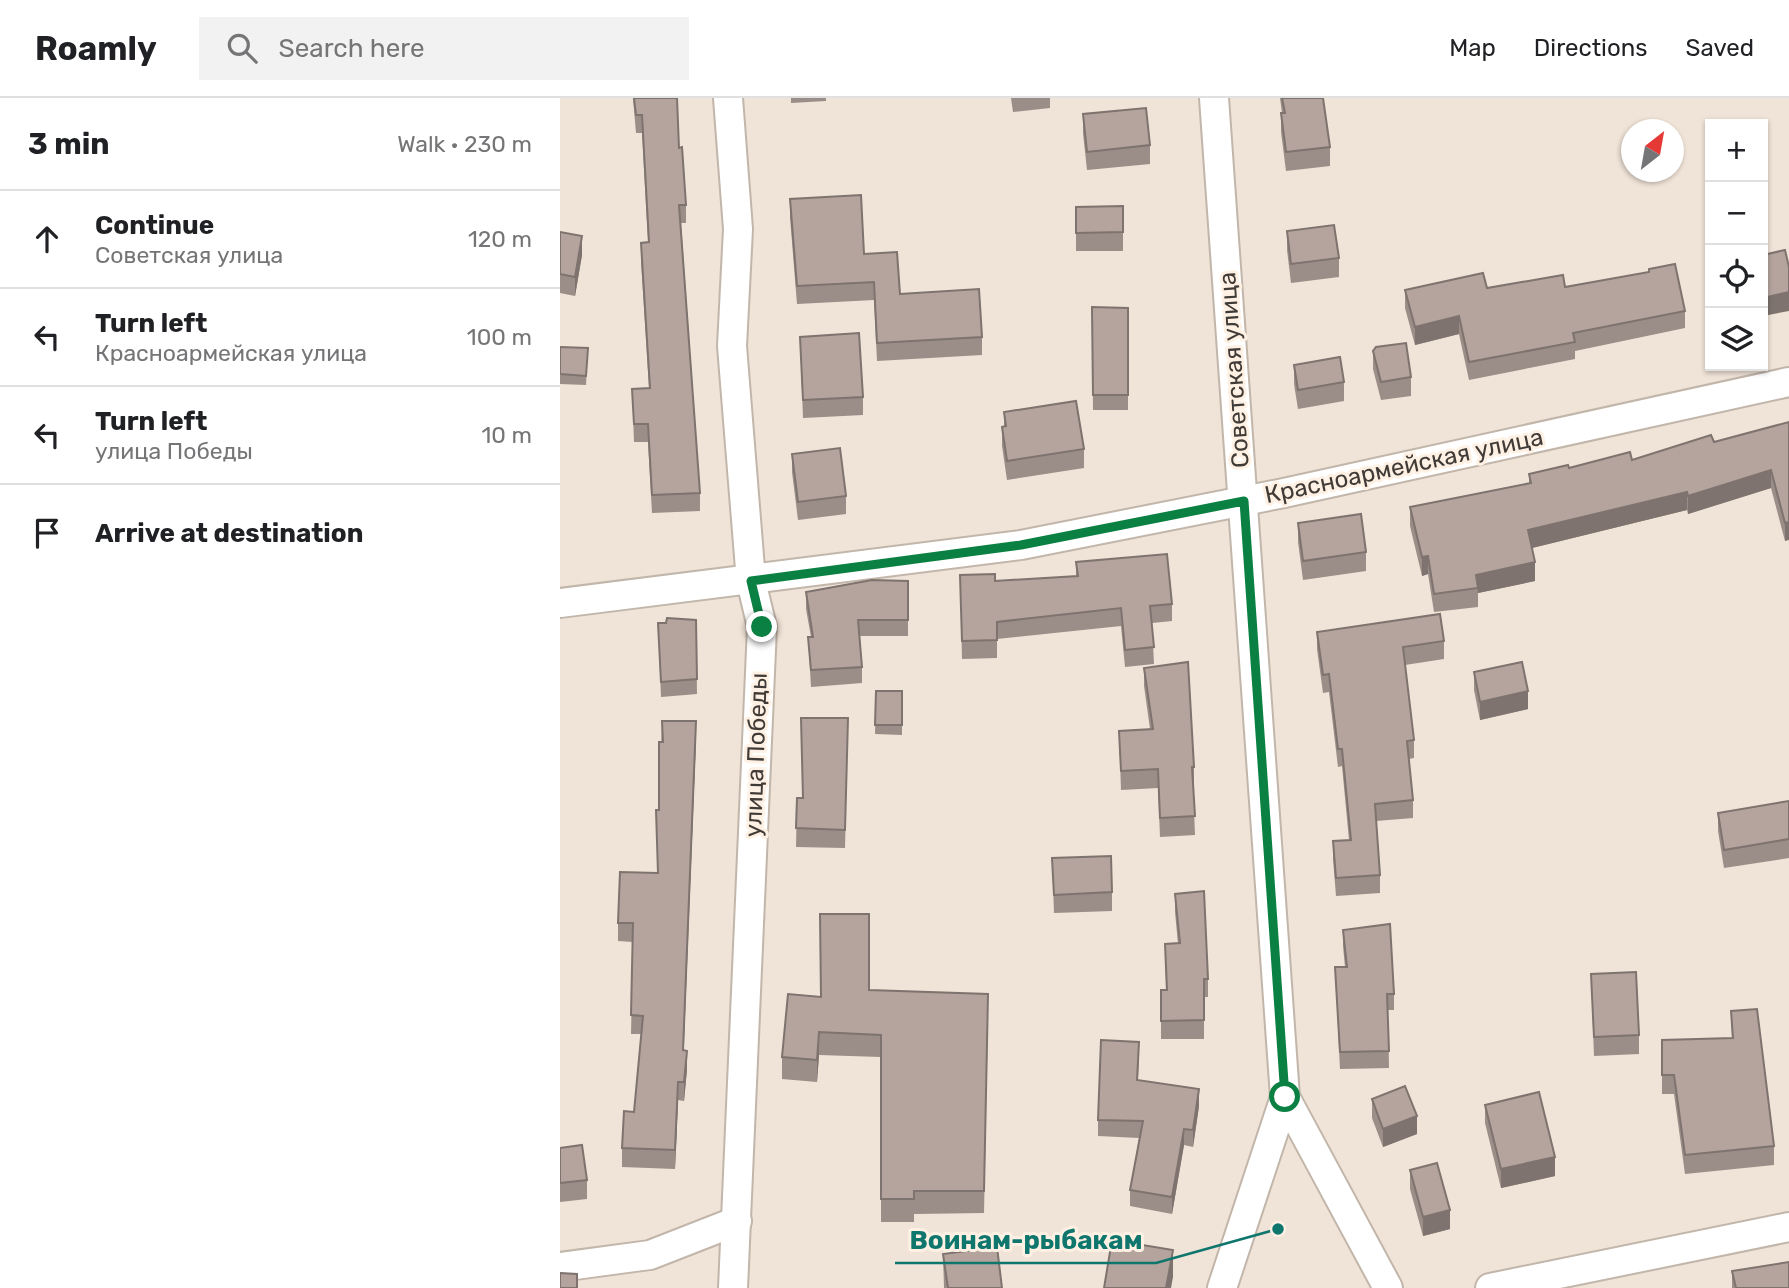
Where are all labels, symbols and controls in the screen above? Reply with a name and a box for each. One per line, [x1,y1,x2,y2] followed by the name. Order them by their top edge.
[199,17,689,80] search box
[35,29,157,68] text: Roamly
[223,29,261,67] icon: search
[279,33,424,64] text: Search here
[1449,34,1496,62] text: Map
[1534,34,1647,62] text: Directions
[1685,34,1754,62] text: Saved
[1621,119,1684,182] north arrow
[1705,119,1768,371] map controls
[1705,119,1768,182] button: +
[28,126,110,162] text: 3 min
[397,130,532,158] text: Walk · 230 m
[1705,182,1768,245] button: −
[95,210,214,241] text: Continue
[28,220,66,258] icon: ahead
[468,225,532,253] text: 120 m
[95,241,283,269] text: Советская улица
[1705,245,1768,308] button: locate
[1213,271,1255,469] street label: Советская улица
[95,308,207,339] text: Turn left
[1705,308,1768,371] button: layers
[28,318,66,356] icon: left
[467,323,532,351] text: 100 m
[95,339,367,367] text: Красноармейская улица
[95,406,207,437] text: Turn left
[28,416,66,454] icon: left
[481,421,532,449] text: 10 m
[1262,423,1546,509] street label: Красноармейская улица
[95,437,253,465] text: улица Победы
[28,514,66,552] icon: arrive
[95,518,363,549] text: Arrive at destination
[746,611,777,642] route end
[739,672,773,838] street label: улица Победы
[1269,1081,1300,1112] route start
[895,1216,1156,1263] callout: Воинам-рыбакам
[910,1225,1142,1256] text: Воинам-рыбакам

